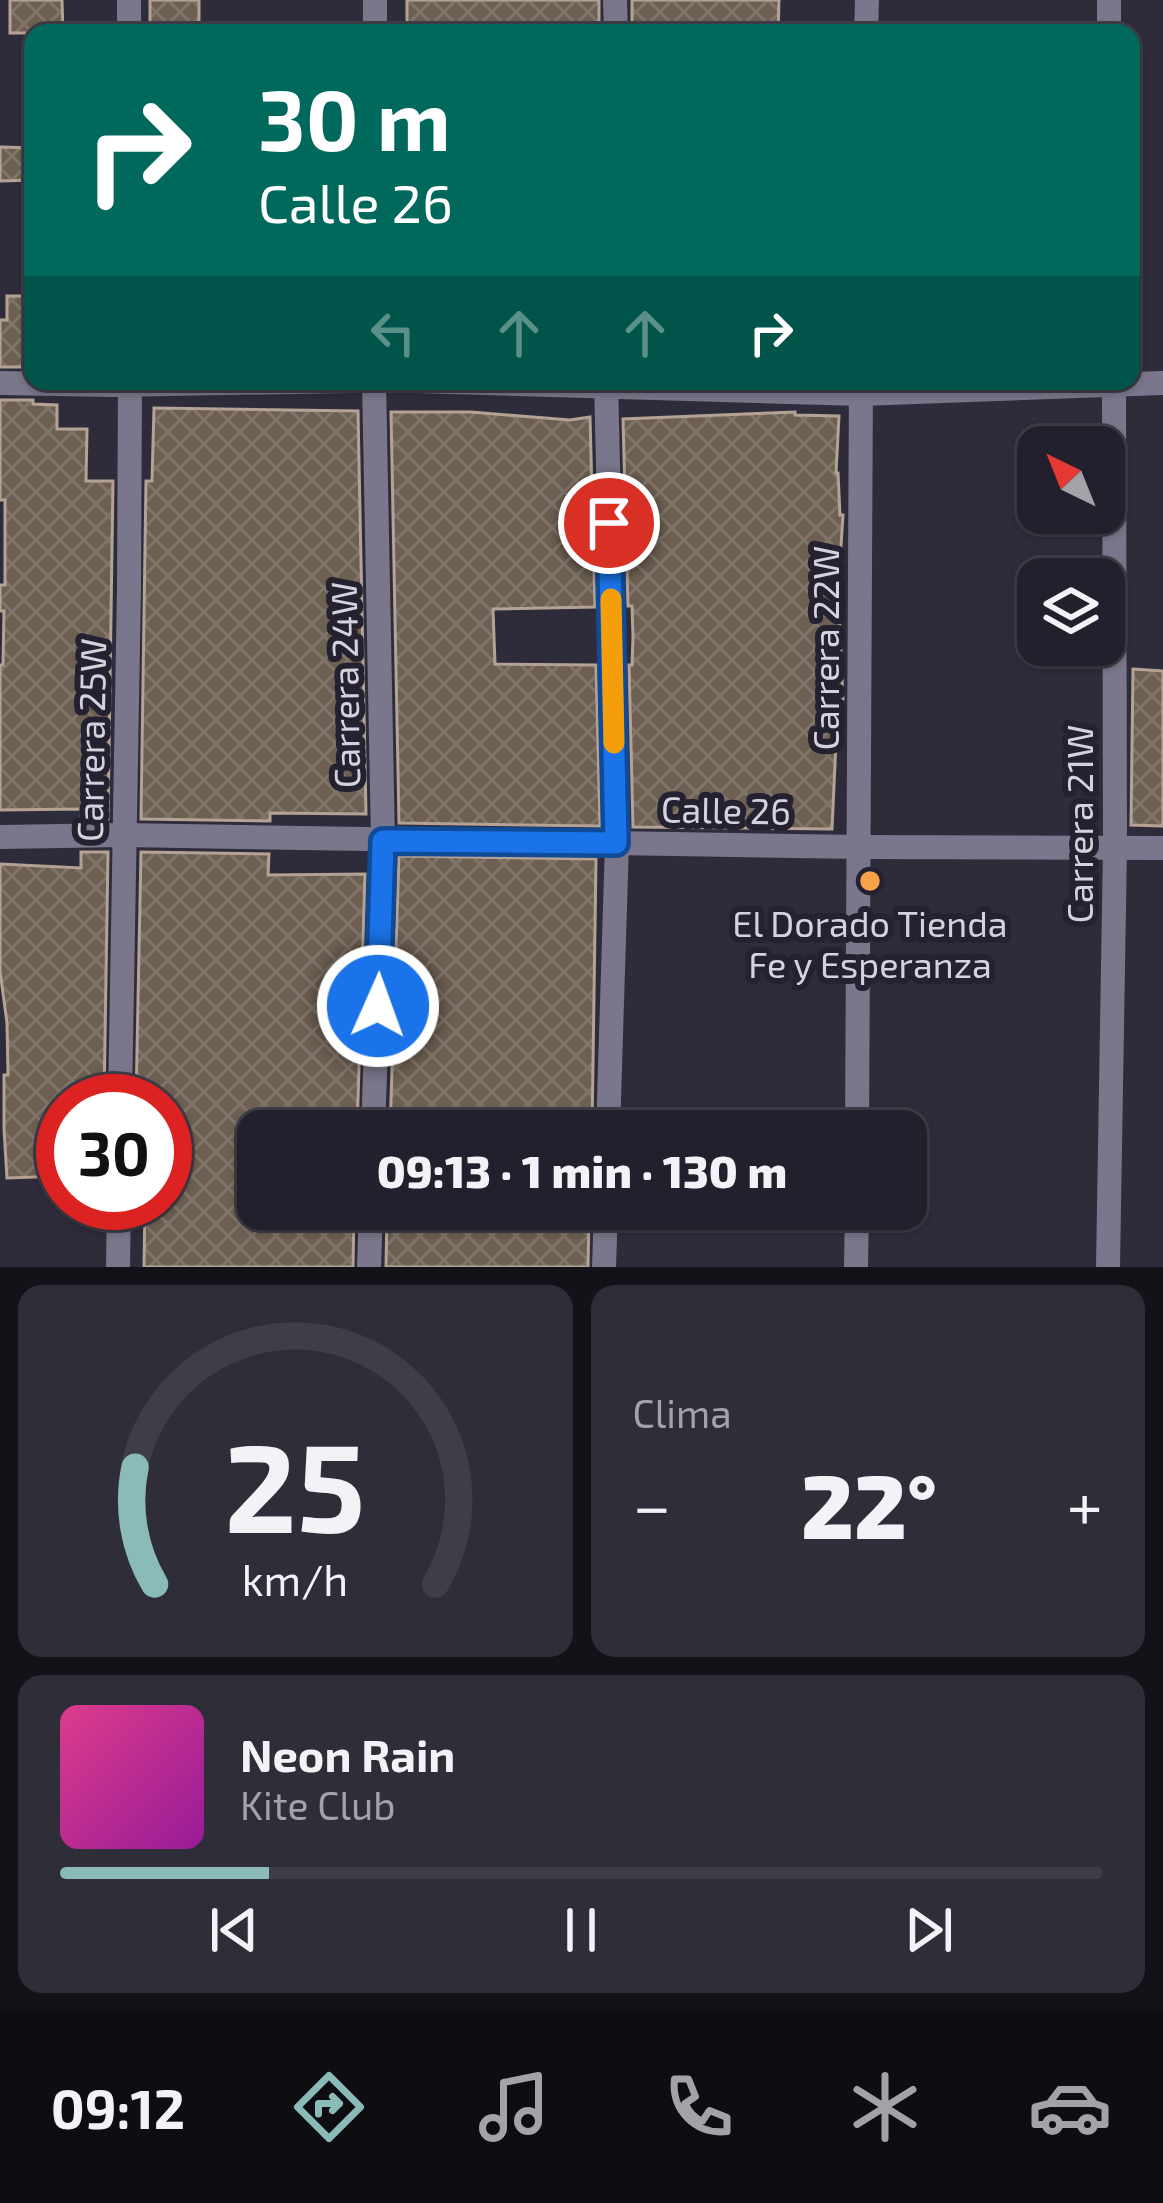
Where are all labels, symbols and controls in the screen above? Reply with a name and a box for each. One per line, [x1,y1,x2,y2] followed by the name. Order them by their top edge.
[258,67,451,168] text: 30 m
[60,72,216,228] icon: right
[258,169,453,234] text: Calle 26
[360,300,426,366] icon: left
[486,300,552,366] icon: ahead
[612,300,678,366] icon: ahead
[738,300,804,366] icon: right
[1017,426,1125,534] north arrow
[1017,426,1125,666] map controls
[558,472,660,574] pin
[576,490,642,556] icon: arrive
[803,546,846,750] street label: Carrera 22W
[1017,558,1125,666] button: layers
[321,581,367,789] street label: Carrera 24W
[67,638,113,842] street label: Carrera 25W
[1057,725,1100,923] street label: Carrera 21W
[661,786,791,832] street label: Calle 26
[857,868,883,894] marker: El Dorado Tienda Fe y Esperanza
[732,901,1008,985] place label: El Dorado Tienda Fe y Esperanza
[315,943,441,1069] position arrow
[36,1074,192,1230] speed limit sign: 30
[377,1143,787,1197] text: 09:13 · 1 min · 130 m
[633,1389,732,1436] text: Clima
[225,1408,366,1558] text: 25
[801,1449,937,1557] text: 22°
[633,1464,671,1543] text: −
[1067,1464,1103,1543] text: +
[242,1553,348,1605] text: km/h
[240,1727,455,1781] text: Neon Rain
[240,1781,396,1828] text: Kite Club
[201,1897,267,1963] icon: previous
[548,1897,614,1963] icon: pause
[896,1897,962,1963] icon: next
[287,2065,371,2149] icon: directions
[472,2065,556,2149] icon: music
[657,2065,741,2149] icon: phone
[843,2065,927,2149] icon: climate
[1028,2065,1112,2149] icon: car
[51,2075,185,2140] text: 09:12

